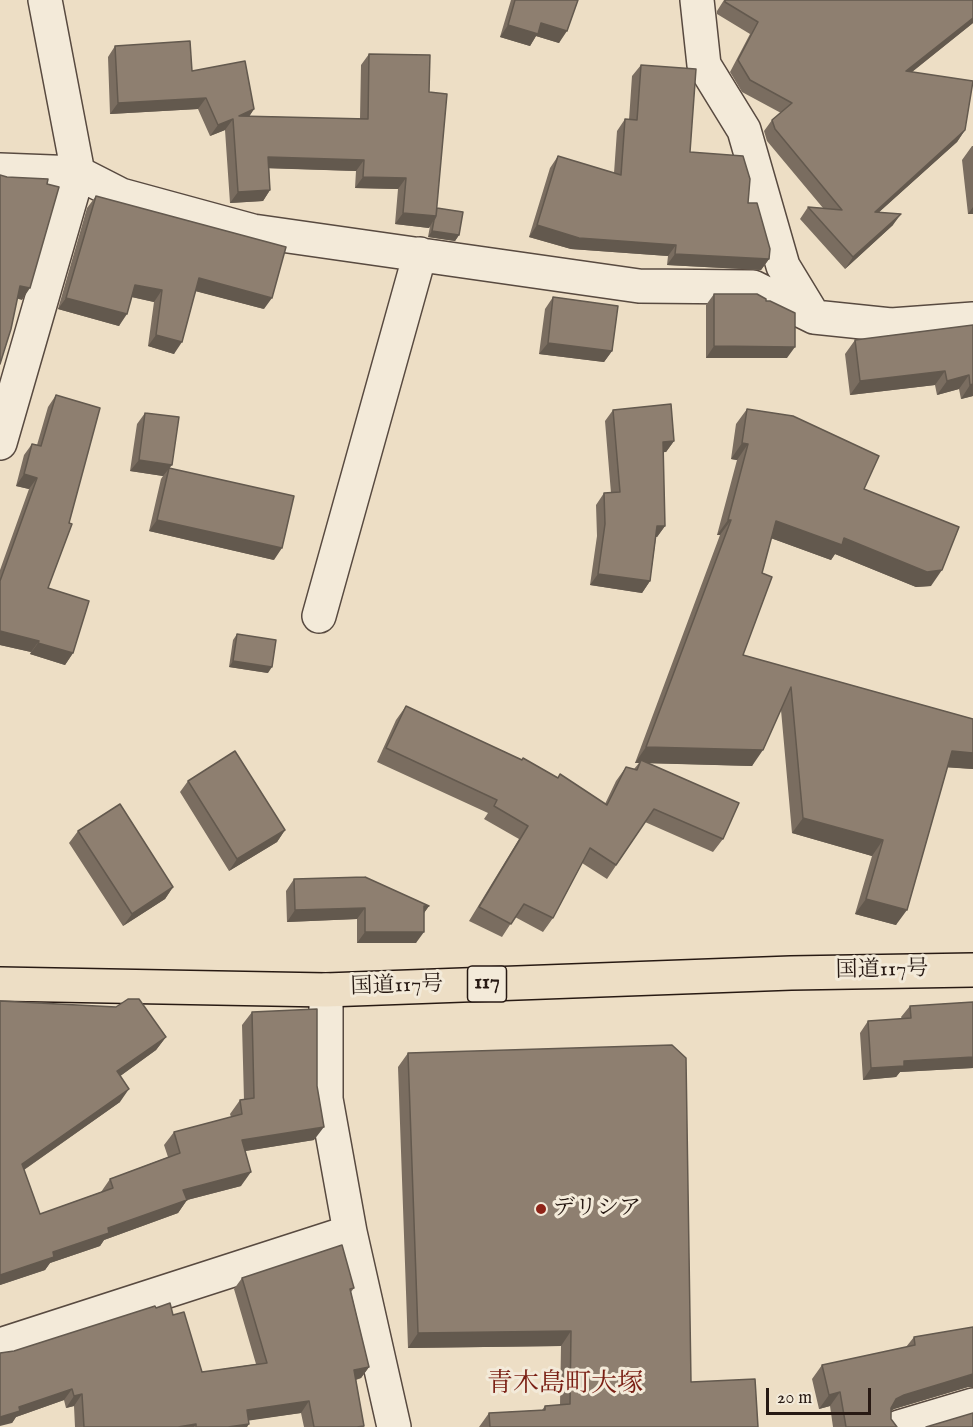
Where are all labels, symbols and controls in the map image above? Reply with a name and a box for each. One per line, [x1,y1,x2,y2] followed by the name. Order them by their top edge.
[835,957,929,985] street label: 国道117号
[468,966,506,1002] road number: 117
[350,972,444,1002] street label: 国道117号
[553,1196,641,1222] place label: デリシア
[534,1202,548,1216] marker: デリシア
[487,1370,643,1402] district label: 青木島町大塚
[769,1376,874,1414] scale bar
[777,1387,812,1410] text: 20 m

